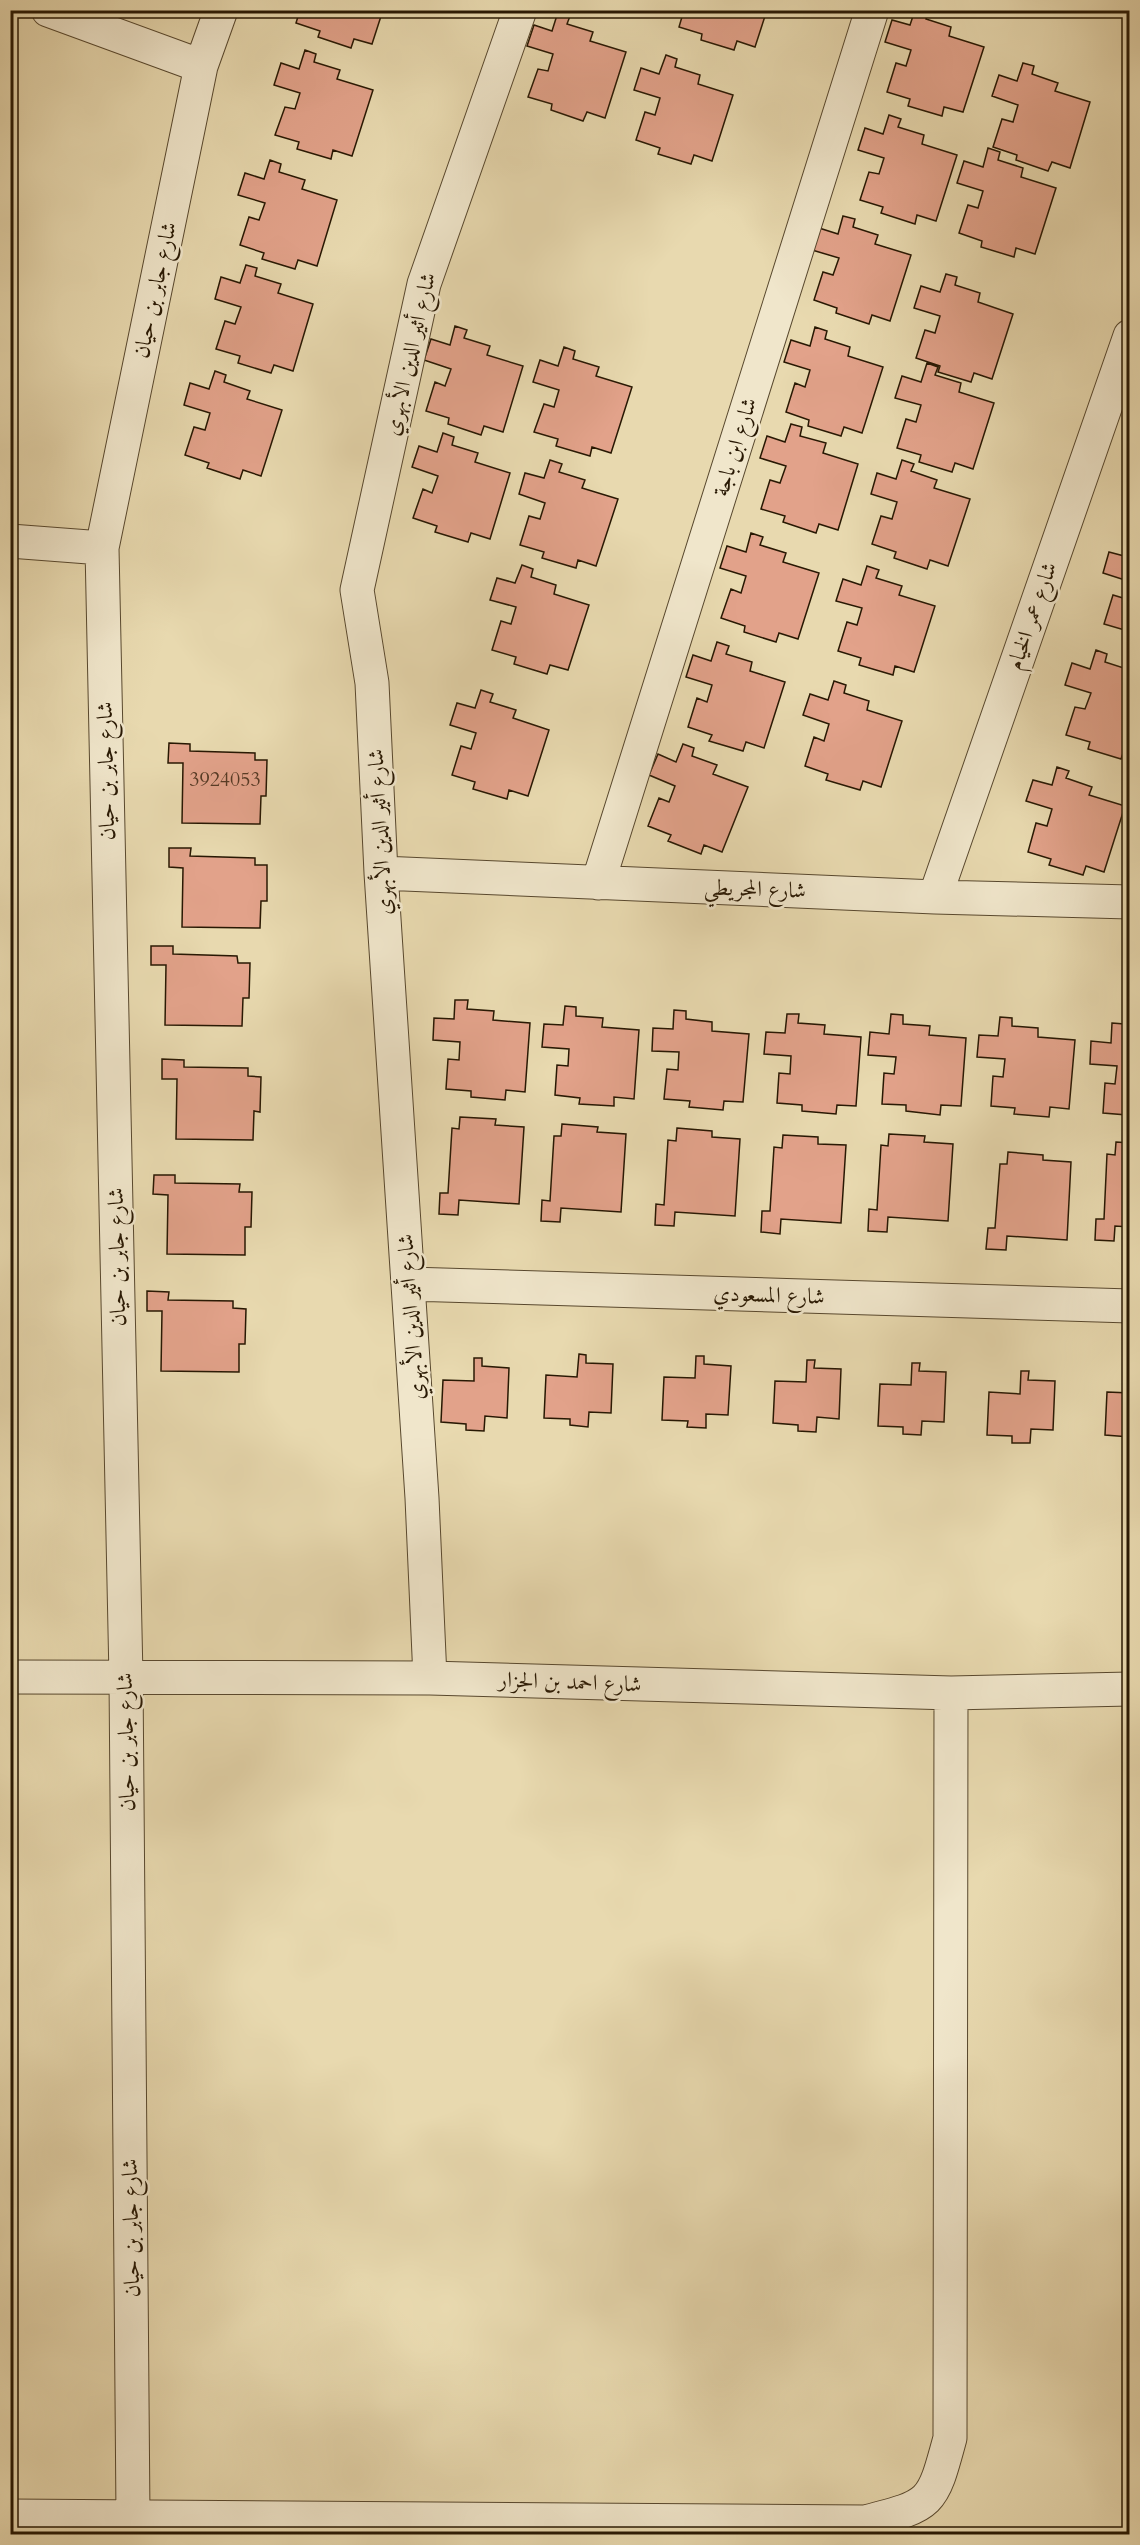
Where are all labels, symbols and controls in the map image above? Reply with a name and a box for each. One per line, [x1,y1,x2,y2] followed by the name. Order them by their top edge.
[126,219,187,362] street label: شارع جابر بن حيان
[376,269,446,439] street label: شارع أثير الدين الأبهري
[706,394,767,501] street label: شارع ابن باجة
[1000,558,1068,675] street label: شارع عمر الخيام
[90,701,125,841] street label: شارع جابر بن حيان
[360,748,402,916] street label: شارع أثير الدين الأبهري
[189,766,261,793] house number: 3924053
[703,872,807,911] street label: شارع المجريطي
[101,1187,136,1327] street label: شارع جابر بن حيان
[389,1233,435,1401] street label: شارع أثير الدين الأبهري
[713,1278,825,1315] street label: شارع المسعودي
[496,1664,642,1702] street label: شارع احمد بن الجزار
[110,1672,145,1812] street label: شارع جابر بن حيان
[115,2158,150,2298] street label: شارع جابر بن حيان

